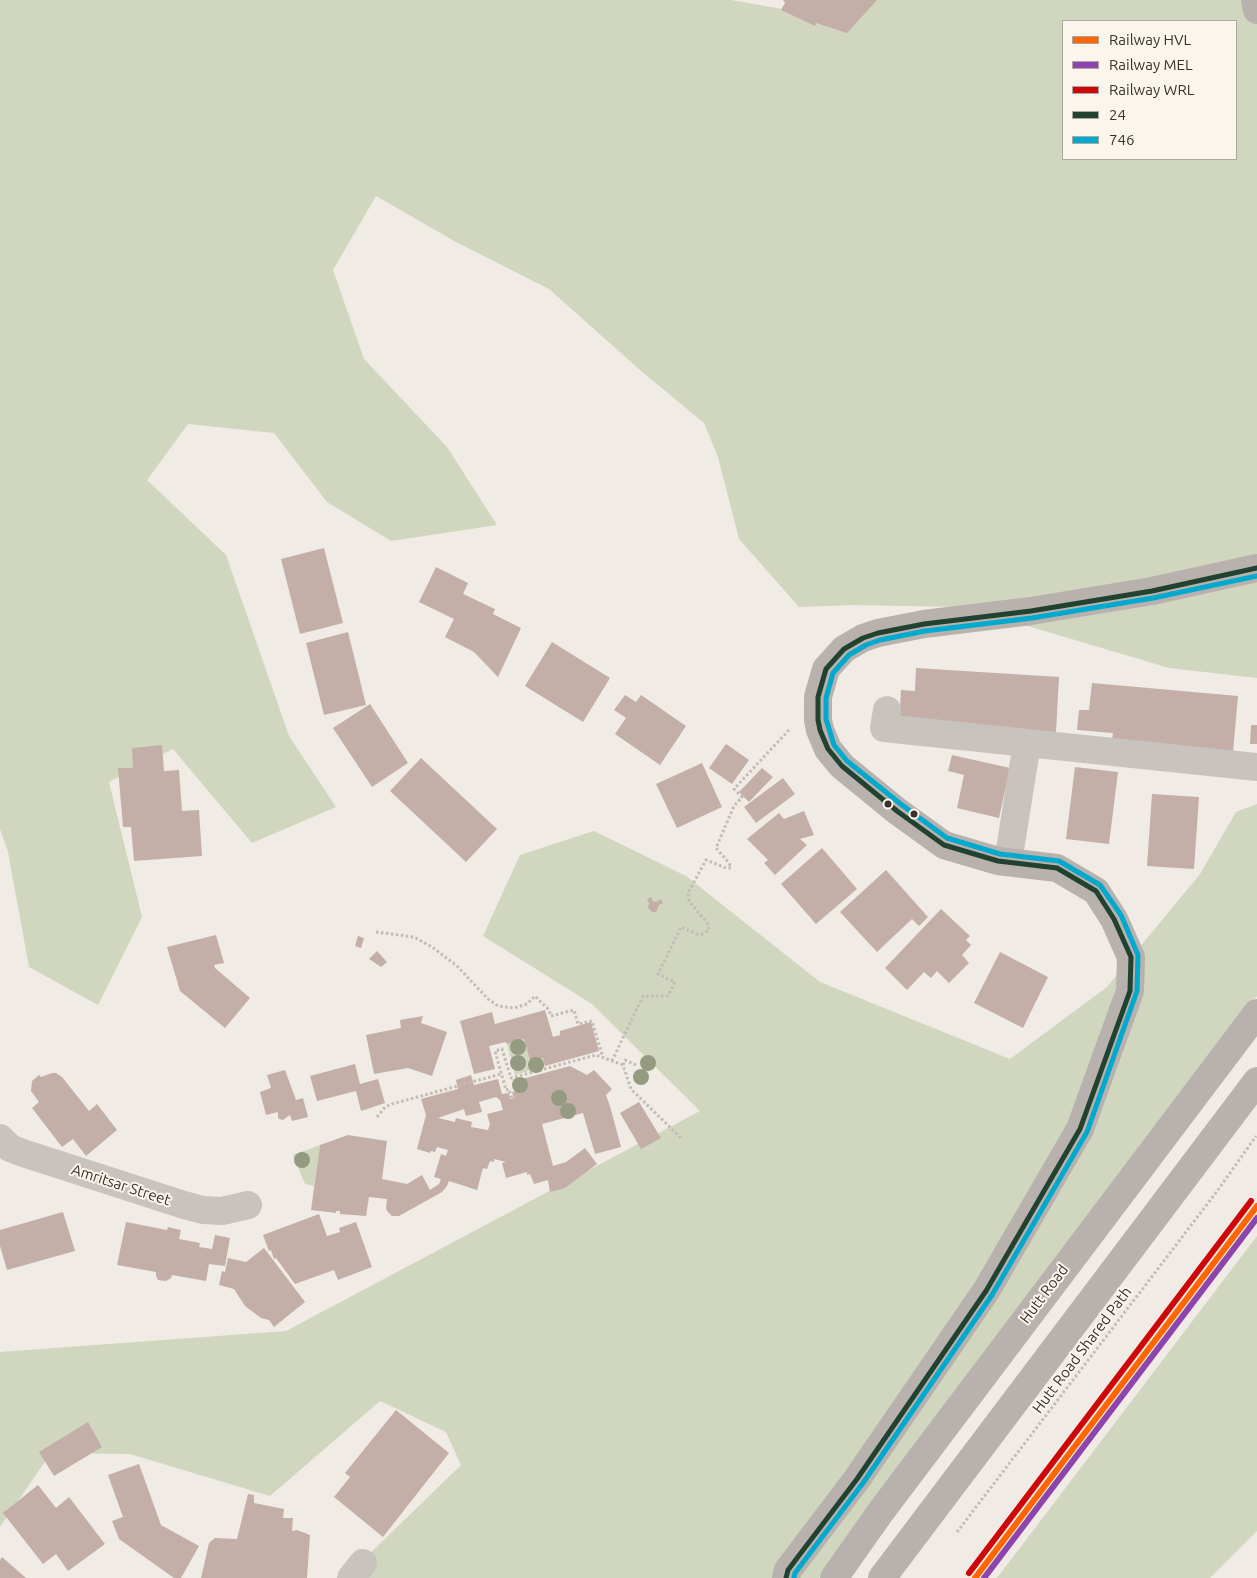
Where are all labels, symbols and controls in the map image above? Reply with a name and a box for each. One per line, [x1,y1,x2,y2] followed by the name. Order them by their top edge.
[1062,20,1237,160] legend
[1109,31,1191,48] text: Railway HVL
[1109,56,1193,73] text: Railway MEL
[1109,81,1194,98] text: Railway WRL
[1109,106,1126,123] text: 24
[1109,131,1134,148] text: 746
[883,799,893,809] unlabelled marker
[909,809,919,819] unlabelled marker
[69,1161,173,1209] street label: Amritsar Street
[1016,1261,1072,1327] street label: Hutt Road
[1029,1283,1135,1417] street label: Hutt Road Shared Path

